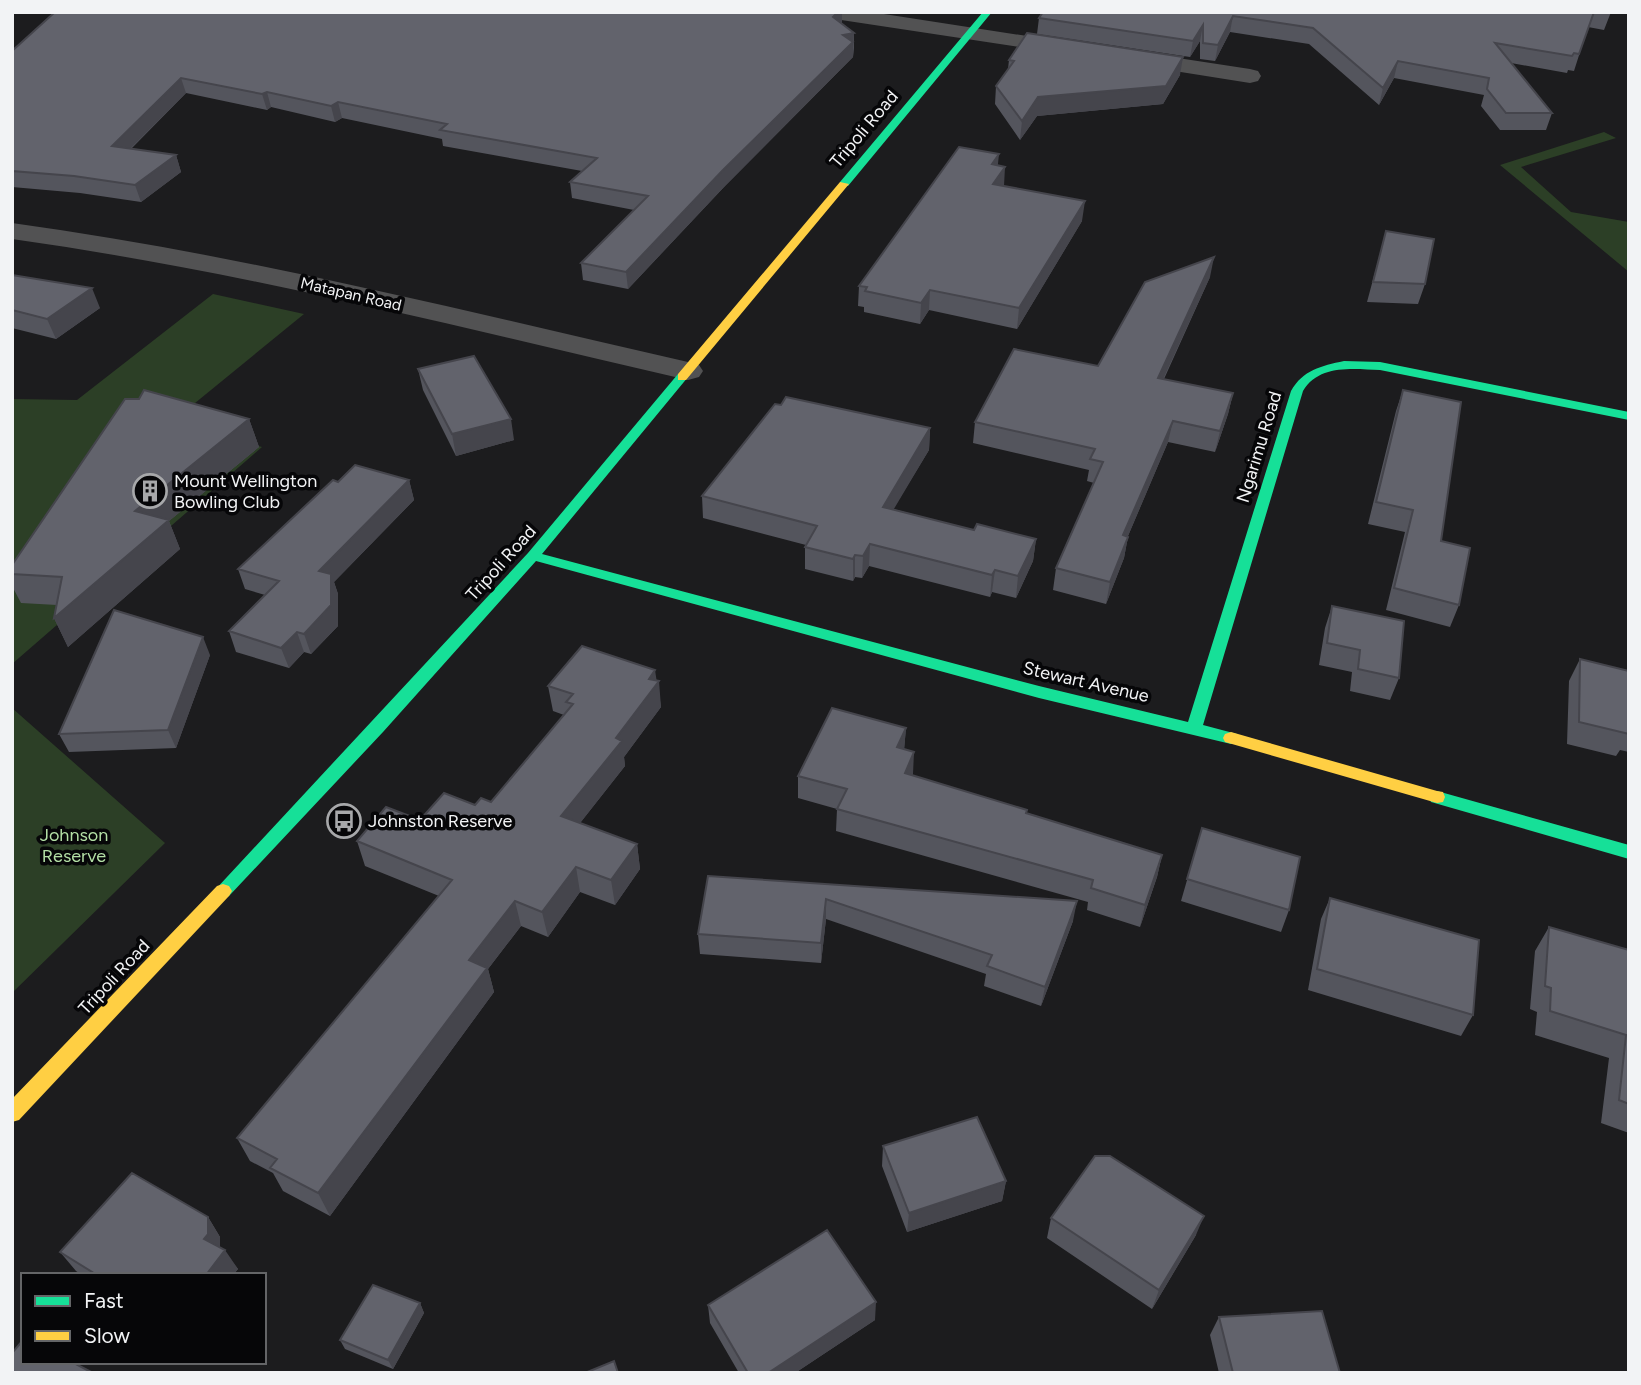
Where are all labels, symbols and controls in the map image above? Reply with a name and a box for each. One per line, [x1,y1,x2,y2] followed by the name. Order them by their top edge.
[825,86,903,172] street label: Tripoli Road
[299,273,403,315] street label: Matapan Road
[1232,389,1286,505] street label: Ngarimu Road
[174,470,317,513] place label: Mount Wellington Bowling Club
[131,472,169,510] building icon: Mount Wellington Bowling Club
[461,521,541,605] street label: Tripoli Road
[1021,657,1151,707] street label: Stewart Avenue
[325,802,363,840] bus stop icon: Johnston Reserve
[368,810,512,832] place label: Johnston Reserve
[40,824,108,867] park label: Johnson Reserve
[74,935,154,1019] street label: Tripoli Road
[21,1273,266,1364] legend
[84,1288,124,1313] text: Fast
[84,1323,130,1348] text: Slow

